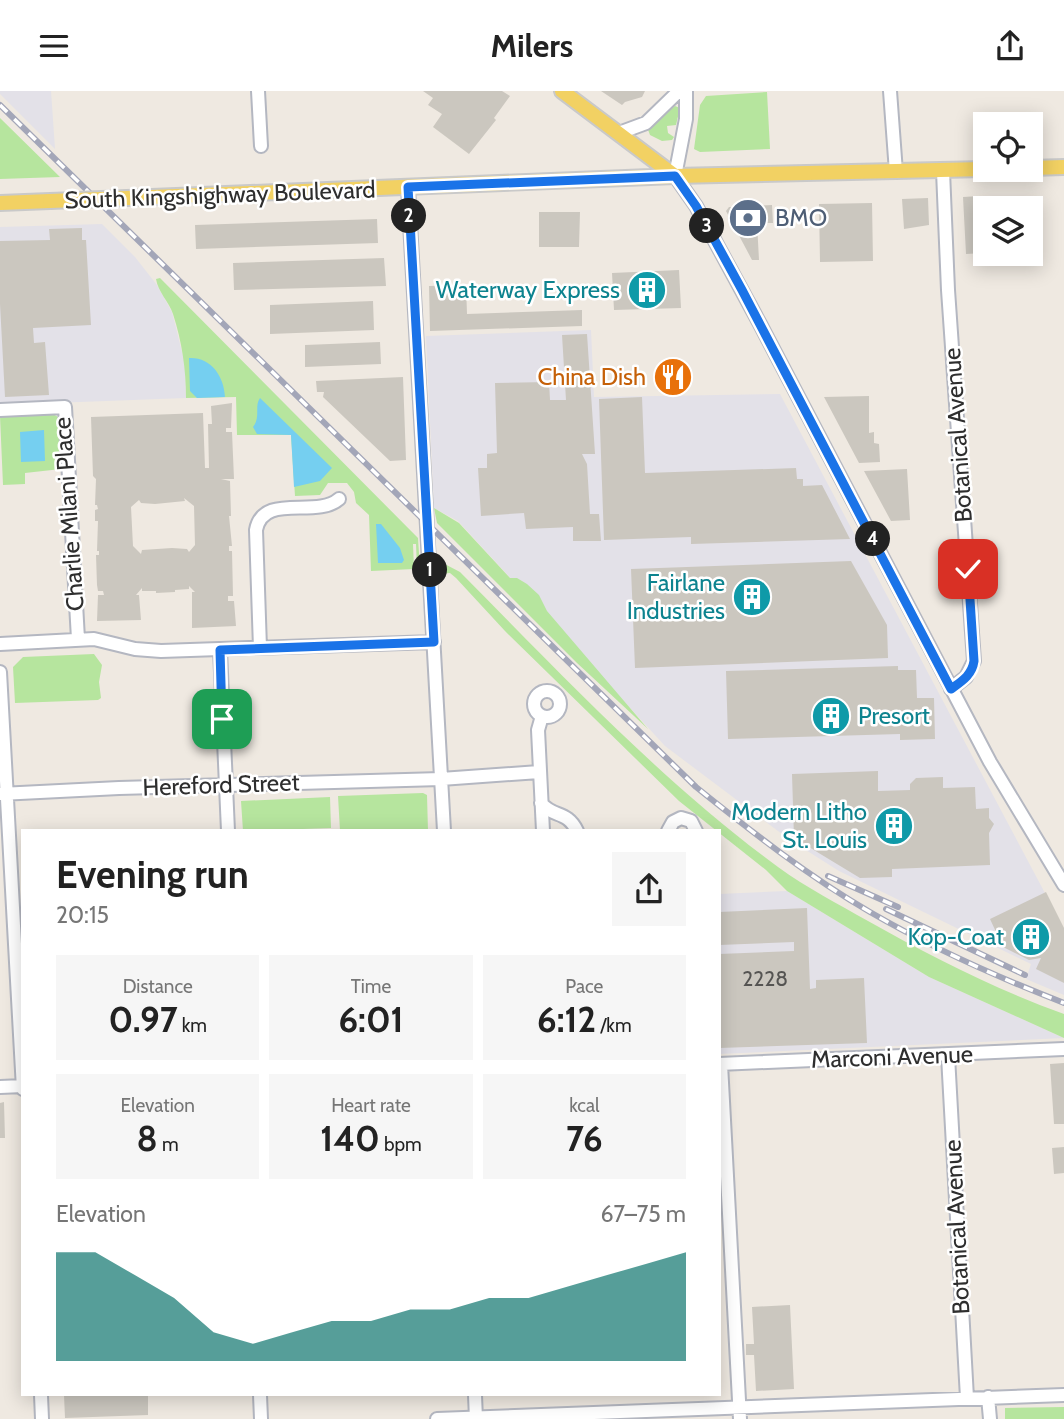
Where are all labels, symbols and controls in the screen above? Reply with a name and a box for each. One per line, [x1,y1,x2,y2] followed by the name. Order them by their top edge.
[491,26,573,65] text: Milers
[35,27,73,65] icon: menu
[991,27,1029,65] icon: share
[973,112,1043,266] map controls
[973,112,1043,182] button: locate
[64,175,376,214] street label: South Kingshighway Boulevard
[973,196,1043,266] button: layers
[727,197,769,239] bank icon: BMO
[392,199,426,233] pin: 2
[775,203,827,232] place label: BMO
[403,204,414,227] text: 2
[690,209,724,243] pin: 3
[701,214,712,237] text: 3
[626,269,668,311] building icon: Waterway Express
[436,275,620,304] place label: Waterway Express
[937,347,978,523] street label: Botanical Avenue
[652,356,694,398] restaurant icon: China Dish
[537,362,646,391] place label: China Dish
[47,416,90,612] street label: Charlie Milani Place
[856,521,890,557] pin: 4
[867,527,878,550] text: 4
[938,539,998,599] pin
[949,550,987,588] icon: check
[412,553,448,587] pin: 1
[426,558,433,581] text: 1
[627,568,725,625] place label: Fairlane Industries
[731,576,773,618] building icon: Fairlane Industries
[192,689,252,749] pin
[810,695,852,737] building icon: Presort
[203,700,241,738] icon: arrive
[858,701,930,730] place label: Presort
[142,767,300,802] street label: Hereford Street
[731,797,867,854] place label: Modern Litho St. Louis
[873,805,915,847] building icon: Modern Litho St. Louis
[56,851,249,898] text: Evening run
[612,852,686,926] button: share
[56,901,109,929] text: 20:15
[1010,916,1052,958] building icon: Kop-Coat
[907,922,1004,951] place label: Kop-Coat
[742,966,788,991] house number: 2228
[123,975,193,998] text: Distance
[351,975,391,998] text: Time
[565,975,603,998] text: Pace
[108,998,177,1041] text: 0.97
[338,998,404,1041] text: 6:01
[537,998,596,1041] text: 6:12
[177,1014,207,1037] text: km
[596,1014,632,1037] text: /km
[810,1039,973,1074] street label: Marconi Avenue
[121,1094,195,1117] text: Elevation
[331,1094,411,1117] text: Heart rate
[569,1094,599,1117] text: kcal
[137,1117,158,1160] text: 8
[320,1117,380,1160] text: 140
[566,1117,603,1160] text: 76
[158,1133,179,1156] text: m
[380,1133,422,1156] text: bpm
[937,1139,976,1315] street label: Botanical Avenue
[56,1200,146,1228] text: Elevation
[601,1200,686,1228] text: 67–75 m

